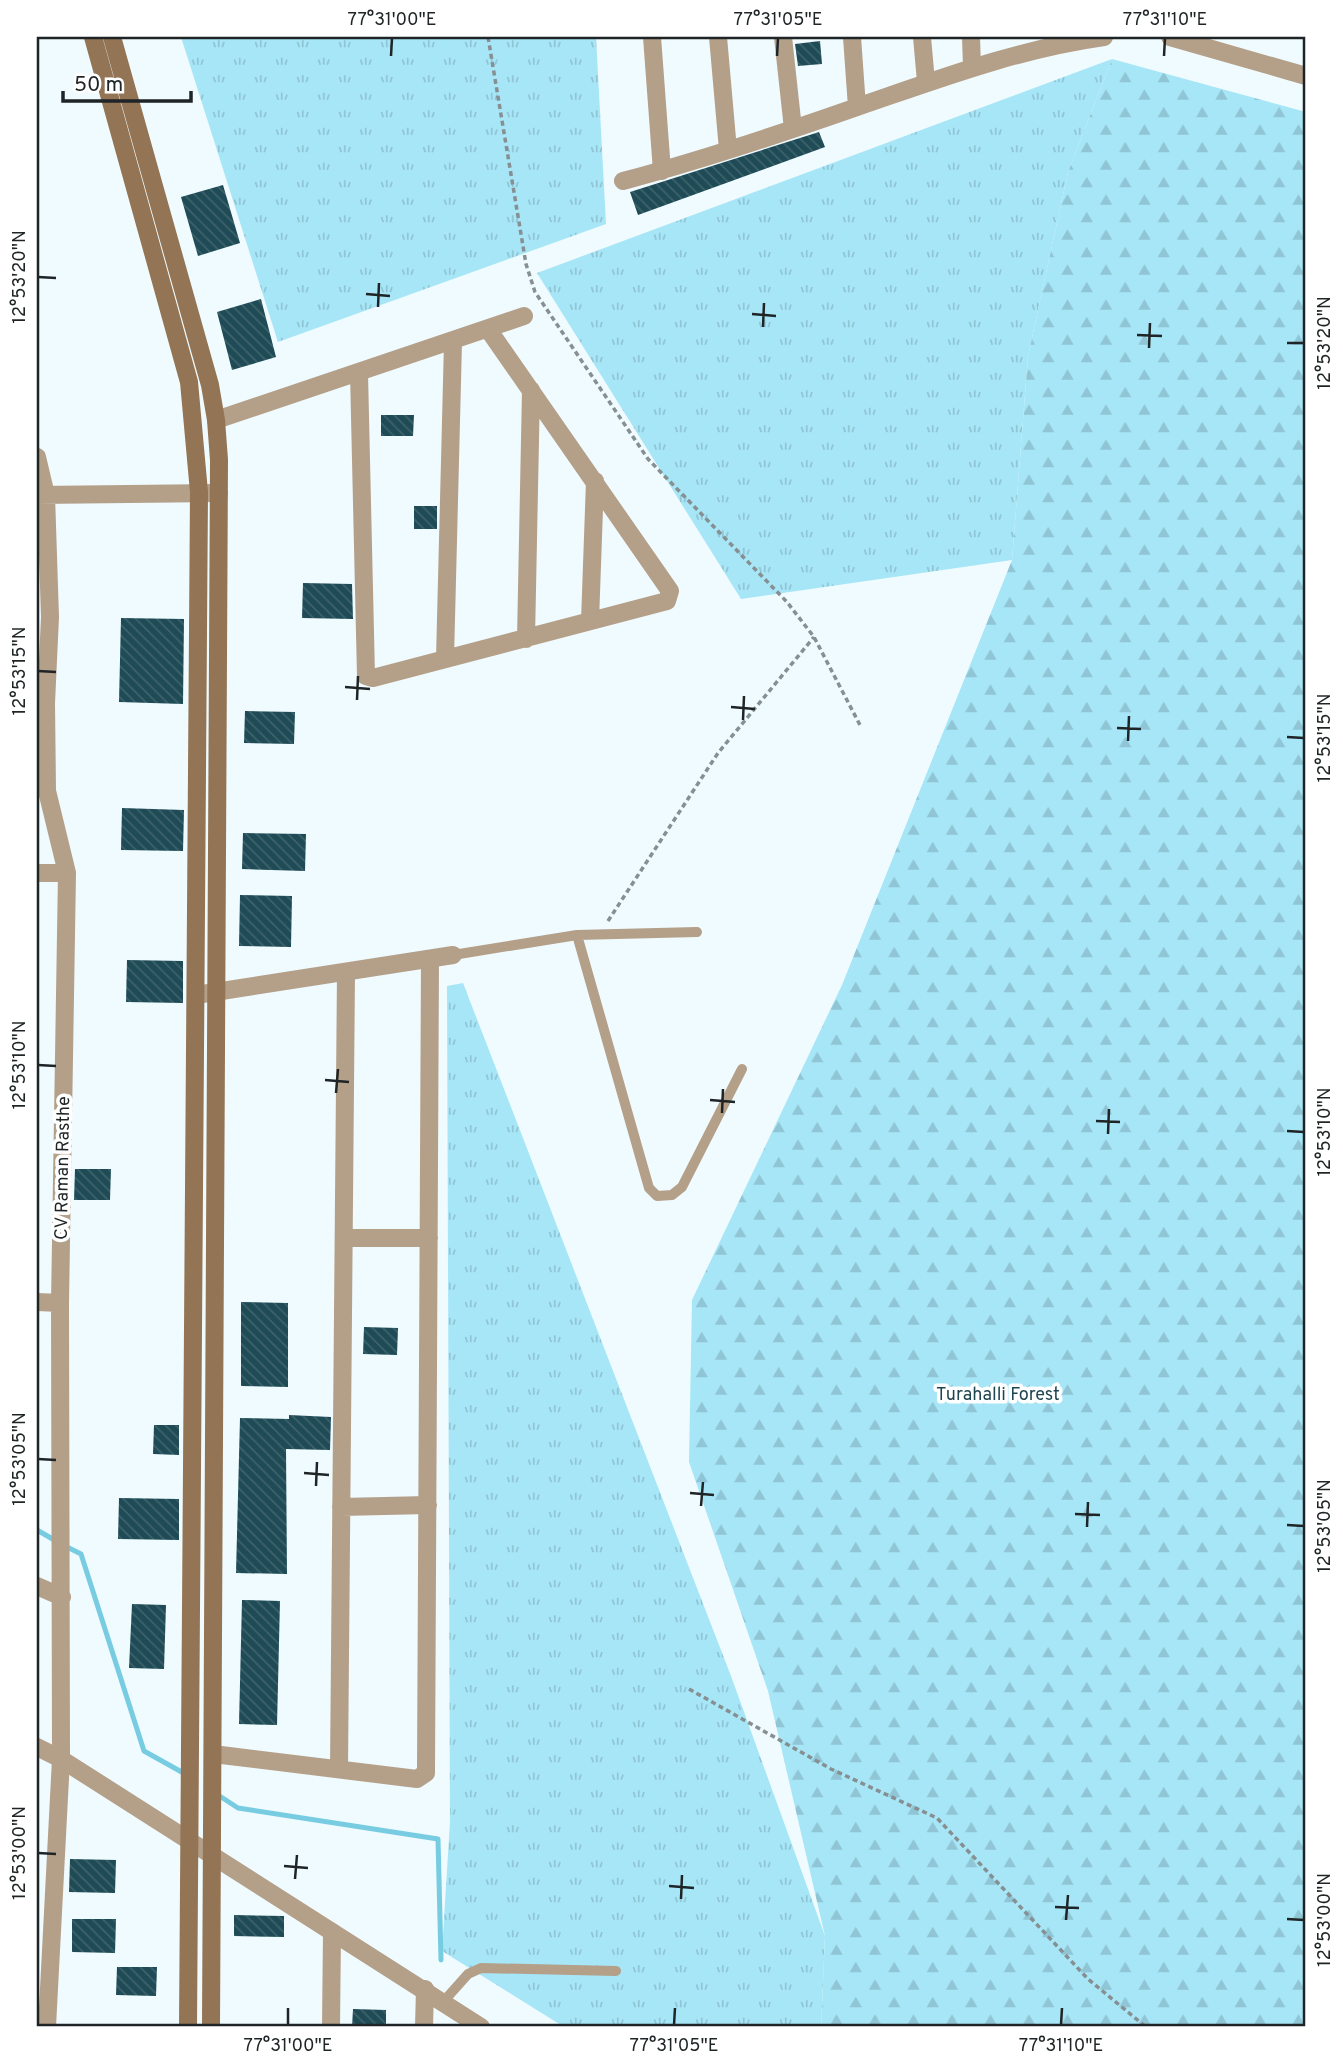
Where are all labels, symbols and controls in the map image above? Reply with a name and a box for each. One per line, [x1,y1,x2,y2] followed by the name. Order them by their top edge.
[347,9,437,32] text: 77°31'00"E
[734,9,822,32] text: 77°31'05"E
[1123,9,1207,32] text: 77°31'10"E
[63,60,191,104] scale bar
[74,72,123,99] text: 50 m
[9,230,32,324] text: 12°53'20"N
[1314,296,1337,390] text: 12°53'20"N
[9,627,32,715] text: 12°53'15"N
[1314,694,1337,782] text: 12°53'15"N
[9,1020,32,1110] text: 12°53'10"N
[1314,1087,1337,1177] text: 12°53'10"N
[51,1096,76,1240] street label: CV Raman Rasthe
[936,1384,1060,1407] park label: Turahalli Forest
[9,1412,32,1506] text: 12°53'05"N
[1314,1479,1337,1573] text: 12°53'05"N
[9,1806,32,1900] text: 12°53'00"N
[1314,1873,1337,1967] text: 12°53'00"N
[243,2035,333,2058] text: 77°31'00"E
[630,2035,718,2058] text: 77°31'05"E
[1019,2035,1103,2058] text: 77°31'10"E

